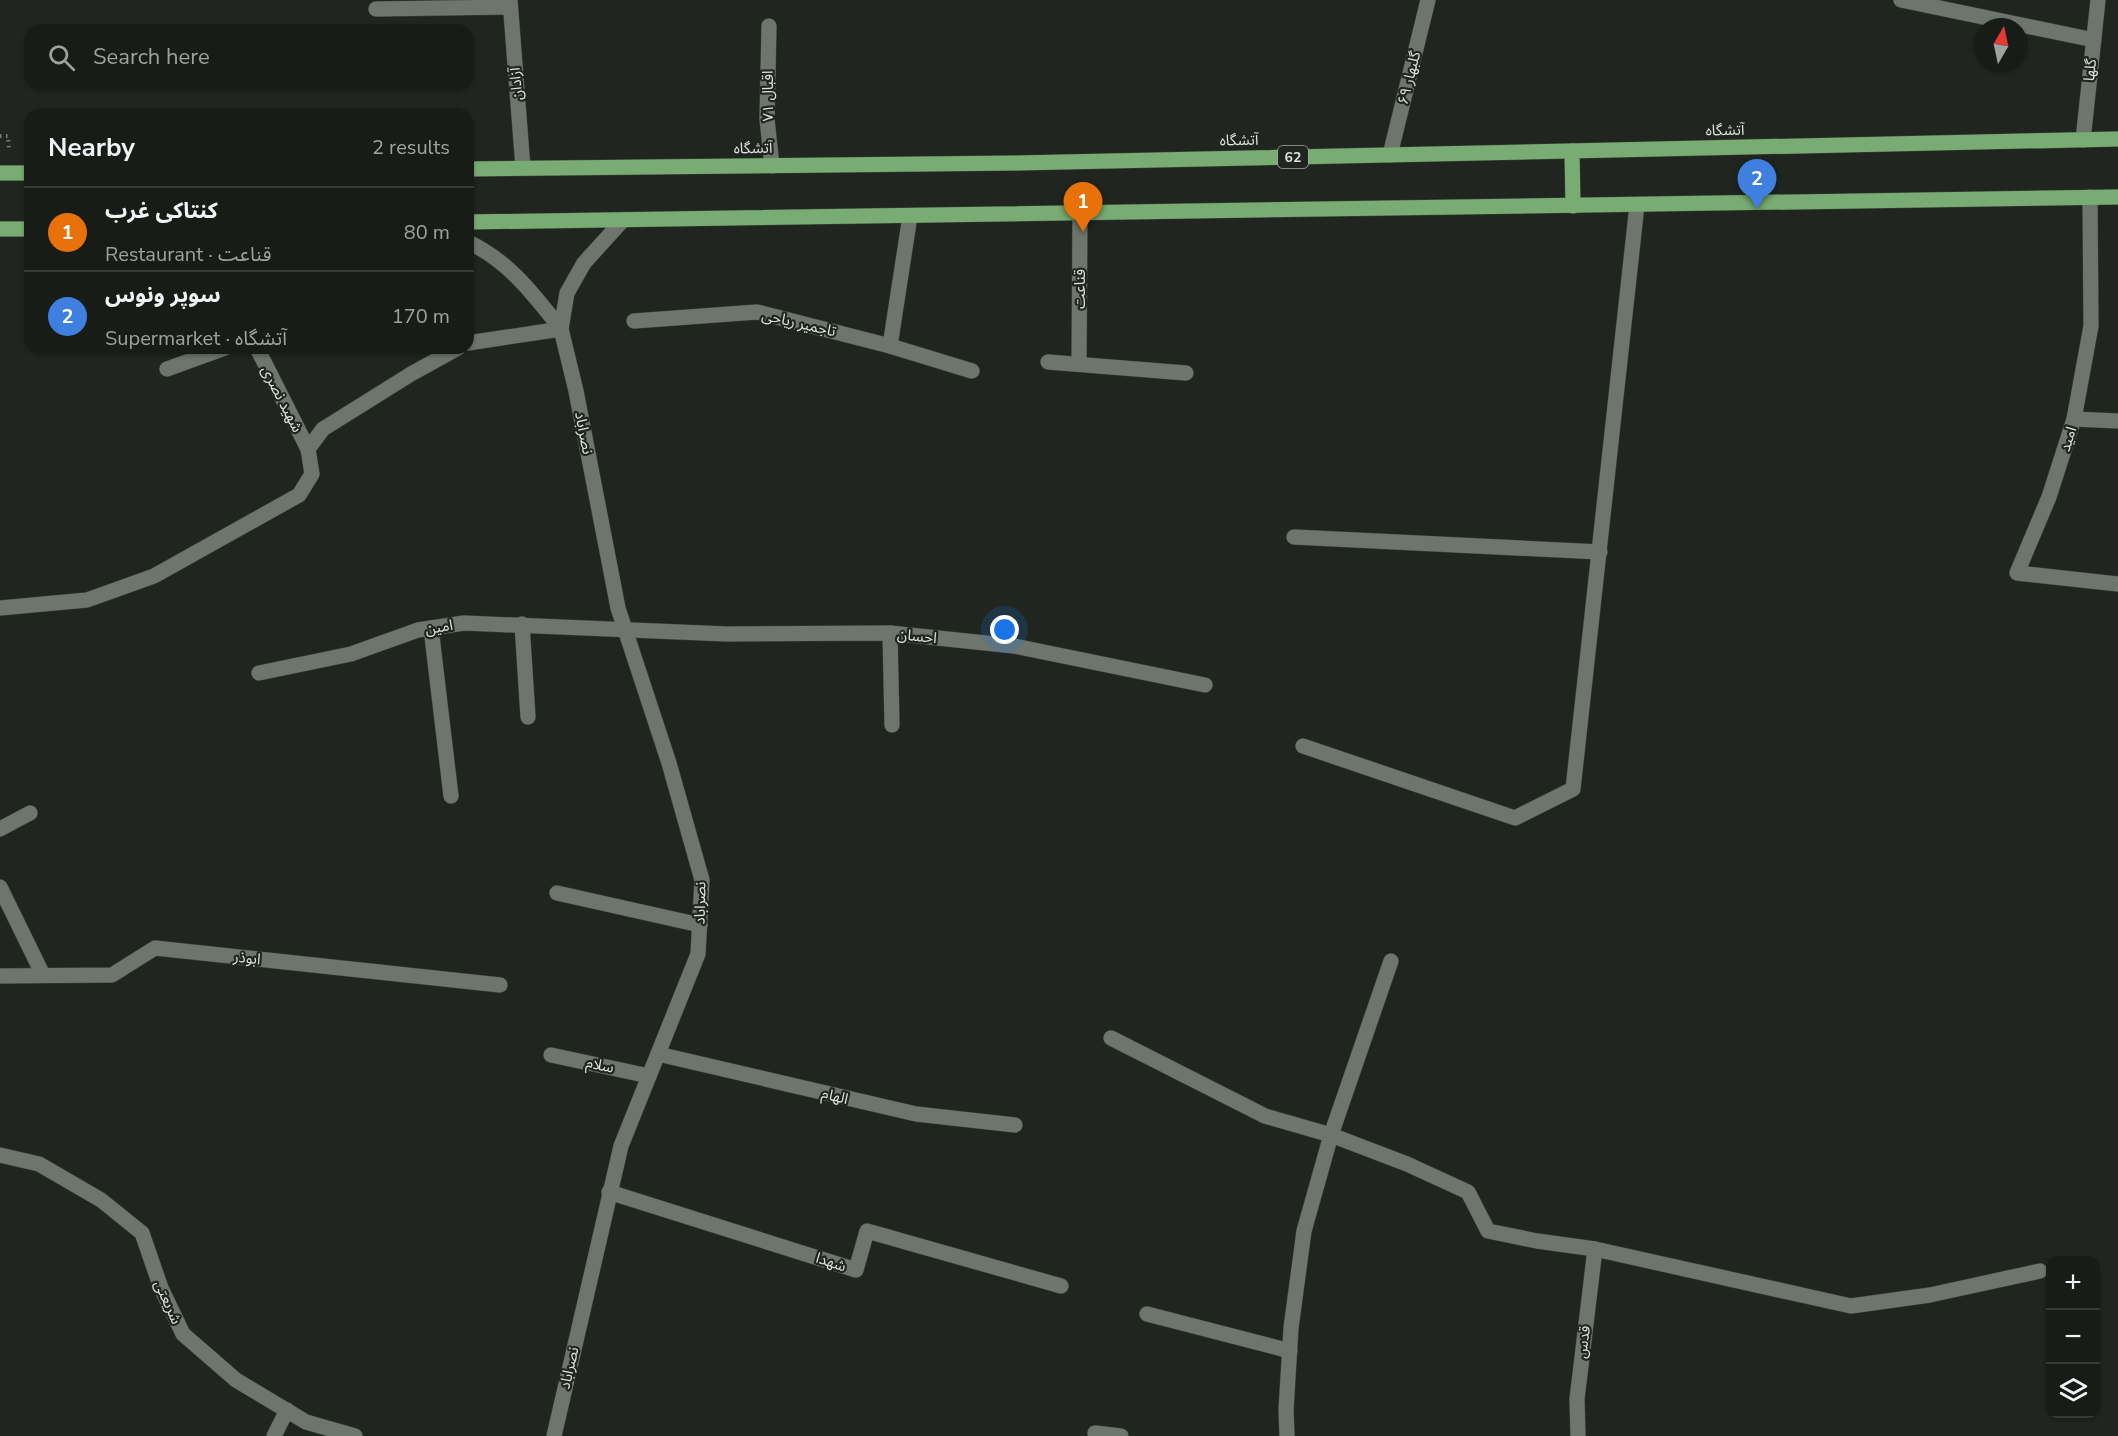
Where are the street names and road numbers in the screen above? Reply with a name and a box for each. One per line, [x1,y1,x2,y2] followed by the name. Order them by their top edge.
[1393,48,1425,107] street label: ۶۹ گلبهار
[2079,57,2101,82] street label: گلها
[505,66,527,101] street label: آزادان
[758,70,778,122] street label: ۷۱ اقبال
[1705,120,1745,140] street label: آتشگاه
[1219,130,1259,150] street label: آتشگاه
[733,138,773,158] street label: آتشگاه
[1278,146,1308,168] road number: 62
[1070,269,1090,309] street label: قناعت
[760,305,838,341] street label: تاجمیر ریاحی
[257,362,307,436] street label: شهید نصری
[570,410,598,456] street label: نصراباد
[2055,424,2081,454] street label: امید
[424,615,454,639] street label: امین
[896,624,938,648] street label: احسان
[690,881,710,925] street label: نصراباد
[231,947,262,969] street label: ابوذر
[584,1052,616,1079] street label: سلام
[819,1083,850,1110] street label: الهام
[813,1248,849,1276] street label: شهدا
[149,1277,187,1327] street label: شریعتی
[1571,1324,1595,1360] street label: قدس
[554,1345,584,1391] street label: نصراباد

